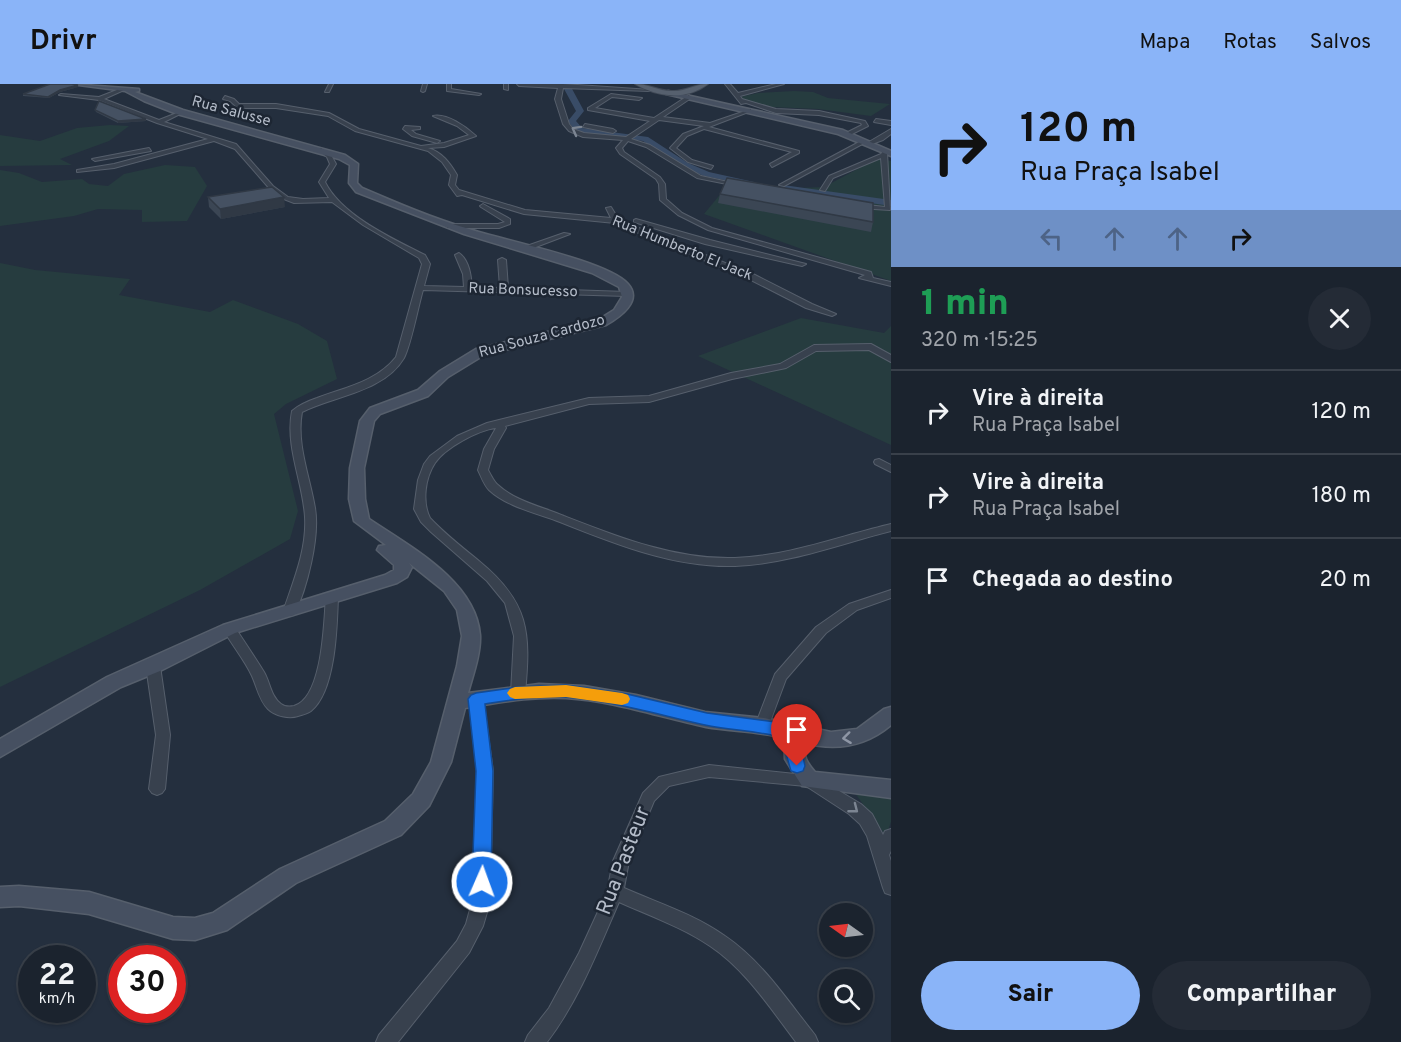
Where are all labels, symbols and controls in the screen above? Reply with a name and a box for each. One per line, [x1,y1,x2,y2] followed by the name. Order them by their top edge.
[30,24,97,60] text: Drivr
[1140,29,1190,56] text: Mapa
[1223,29,1277,56] text: Rotas
[1310,29,1371,56] text: Salvos
[189,92,273,132] street label: Rua Salusse
[1020,104,1137,157] text: 120 m
[921,108,999,186] icon: right
[572,126,582,137] one-way arrow
[1020,156,1220,190] text: Rua Praça Isabel
[609,212,755,286] street label: Rua Humberto El Jack
[1035,222,1068,255] icon: left
[1098,222,1131,255] icon: ahead
[1161,222,1194,255] icon: ahead
[1224,222,1257,255] icon: right
[468,280,578,302] street label: Rua Bonsucesso
[921,282,1009,328] text: 1 min
[1308,287,1371,350] button: close
[477,311,607,363] street label: Rua Souza Cardozo
[921,328,1038,354] text: 320 m · 15:25
[972,386,1104,413] text: Vire à direita
[921,396,954,429] icon: right
[1311,399,1371,426] text: 120 m
[972,413,1120,439] text: Rua Praça Isabel
[972,470,1104,497] text: Vire à direita
[921,480,954,513] icon: right
[1312,483,1371,510] text: 180 m
[972,497,1120,523] text: Rua Praça Isabel
[921,564,954,597] icon: arrive
[972,567,1173,594] text: Chegada ao destino
[1320,567,1371,594] text: 20 m
[771,704,822,766] pin
[780,713,813,746] icon: arrive
[842,731,852,744] one-way arrow
[848,801,859,812] one-way arrow
[591,803,657,919] street label: Rua Pasteur
[450,850,514,914] position arrow
[819,903,873,957] north arrow
[819,903,873,1023] map controls
[108,945,186,1023] speed limit sign: 30
[39,958,75,995] text: 22
[921,961,1140,1030] button: Sair
[1152,961,1371,1030] button: Compartilhar
[819,969,873,1023] button: search
[39,990,75,1009] text: km/h

